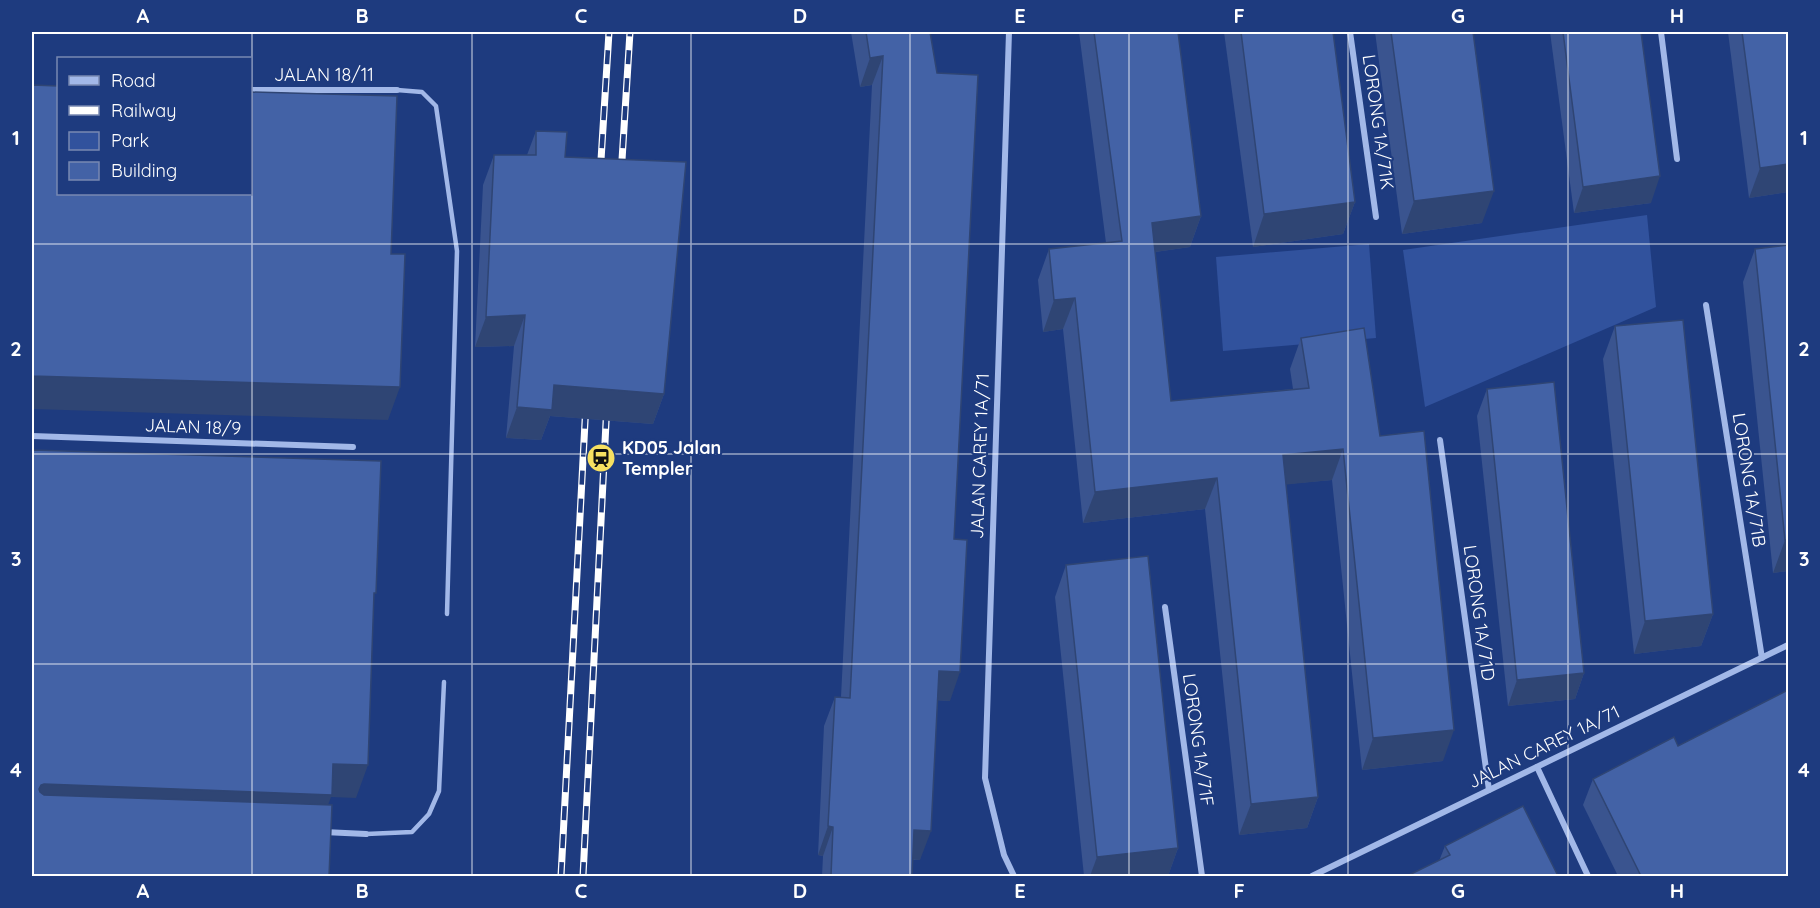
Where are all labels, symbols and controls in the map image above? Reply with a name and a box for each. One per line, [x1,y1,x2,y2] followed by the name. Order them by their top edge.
[137,3,150,28] text: A
[355,3,369,28] text: B
[575,3,588,28] text: C
[793,3,807,28] text: D
[1014,3,1026,28] text: E
[1233,3,1245,28] text: F
[1451,3,1465,28] text: G
[1670,3,1684,28] text: H
[1358,53,1399,191] street label: LORONG 1A/71K
[57,57,252,195] legend
[274,63,374,86] street label: JALAN 18/11
[111,69,156,92] text: Road
[111,99,177,122] text: Railway
[12,125,20,150] text: 1
[1800,125,1808,150] text: 1
[111,129,149,152] text: Park
[111,159,177,182] text: Building
[10,336,22,361] text: 2
[1798,336,1810,361] text: 2
[965,373,994,539] street label: JALAN CAREY 1A/71
[1728,411,1771,549] street label: LORONG 1A/71B
[144,413,242,440] street label: JALAN 18/9
[622,436,721,480] place label: KD05 Jalan Templer
[585,442,617,474] station icon: KD05 Jalan Templer
[1459,544,1500,682] street label: LORONG 1A/71D
[11,546,21,571] text: 3
[1799,546,1809,571] text: 3
[1178,672,1219,808] street label: LORONG 1A/71F
[1464,700,1623,793] street label: JALAN CAREY 1A/71
[10,757,22,782] text: 4
[1798,757,1810,782] text: 4
[137,878,150,903] text: A
[355,878,369,903] text: B
[575,878,588,903] text: C
[793,878,807,903] text: D
[1014,878,1026,903] text: E
[1233,878,1245,903] text: F
[1451,878,1465,903] text: G
[1670,878,1684,903] text: H

